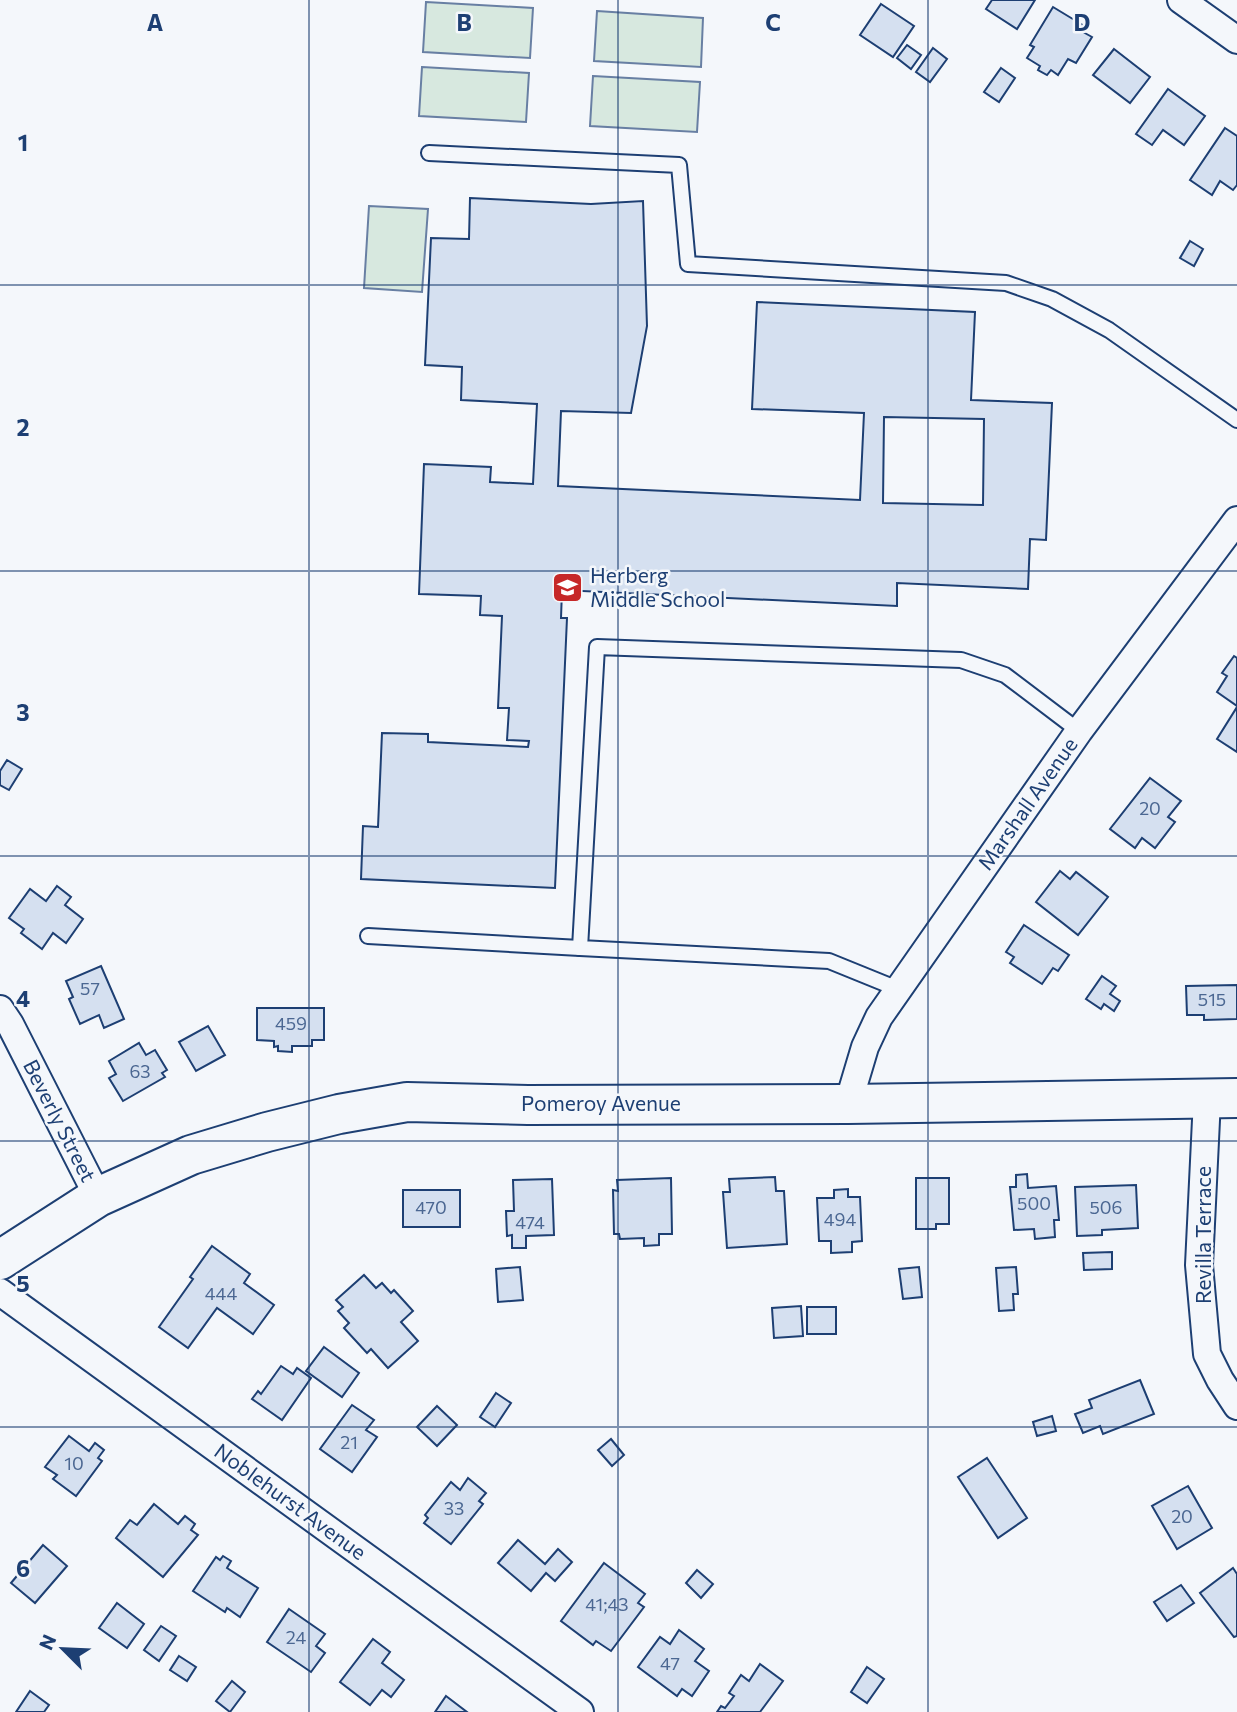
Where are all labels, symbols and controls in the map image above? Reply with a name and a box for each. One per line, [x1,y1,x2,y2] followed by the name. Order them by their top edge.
[147,8,164,36] text: A
[456,8,472,36] text: B
[765,8,781,36] text: C
[1074,8,1091,36] text: D
[18,128,28,156] text: 1
[16,413,30,441] text: 2
[590,562,725,611] place label: Herberg Middle School
[550,571,584,605] school or university icon: Herberg Middle School
[16,698,30,726] text: 3
[972,732,1082,874] street label: Marshall Avenue
[1139,797,1161,819] house number: 20
[80,977,100,999] house number: 57
[16,984,30,1012] text: 4
[1198,988,1226,1010] house number: 515
[275,1012,307,1034] house number: 459
[19,1055,102,1186] street label: Beverly Street
[129,1060,151,1082] house number: 63
[521,1090,681,1115] street label: Pomeroy Avenue
[1190,1166,1215,1304] street label: Revilla Terrace
[1017,1192,1051,1214] house number: 500
[415,1196,447,1218] house number: 470
[1089,1196,1123,1218] house number: 506
[824,1208,856,1230] house number: 494
[515,1211,545,1233] house number: 474
[16,1269,30,1297] text: 5
[205,1282,237,1304] house number: 444
[340,1431,358,1453] house number: 21
[210,1437,372,1564] street label: Noblehurst Avenue
[64,1452,84,1474] house number: 10
[444,1497,464,1519] house number: 33
[1171,1505,1193,1527] house number: 20
[16,1554,30,1582] text: 6
[585,1593,629,1615] house number: 41;43
[28,1614,98,1684] north arrow
[286,1626,306,1648] house number: 24
[34,1631,60,1653] text: N
[660,1652,680,1674] house number: 47

